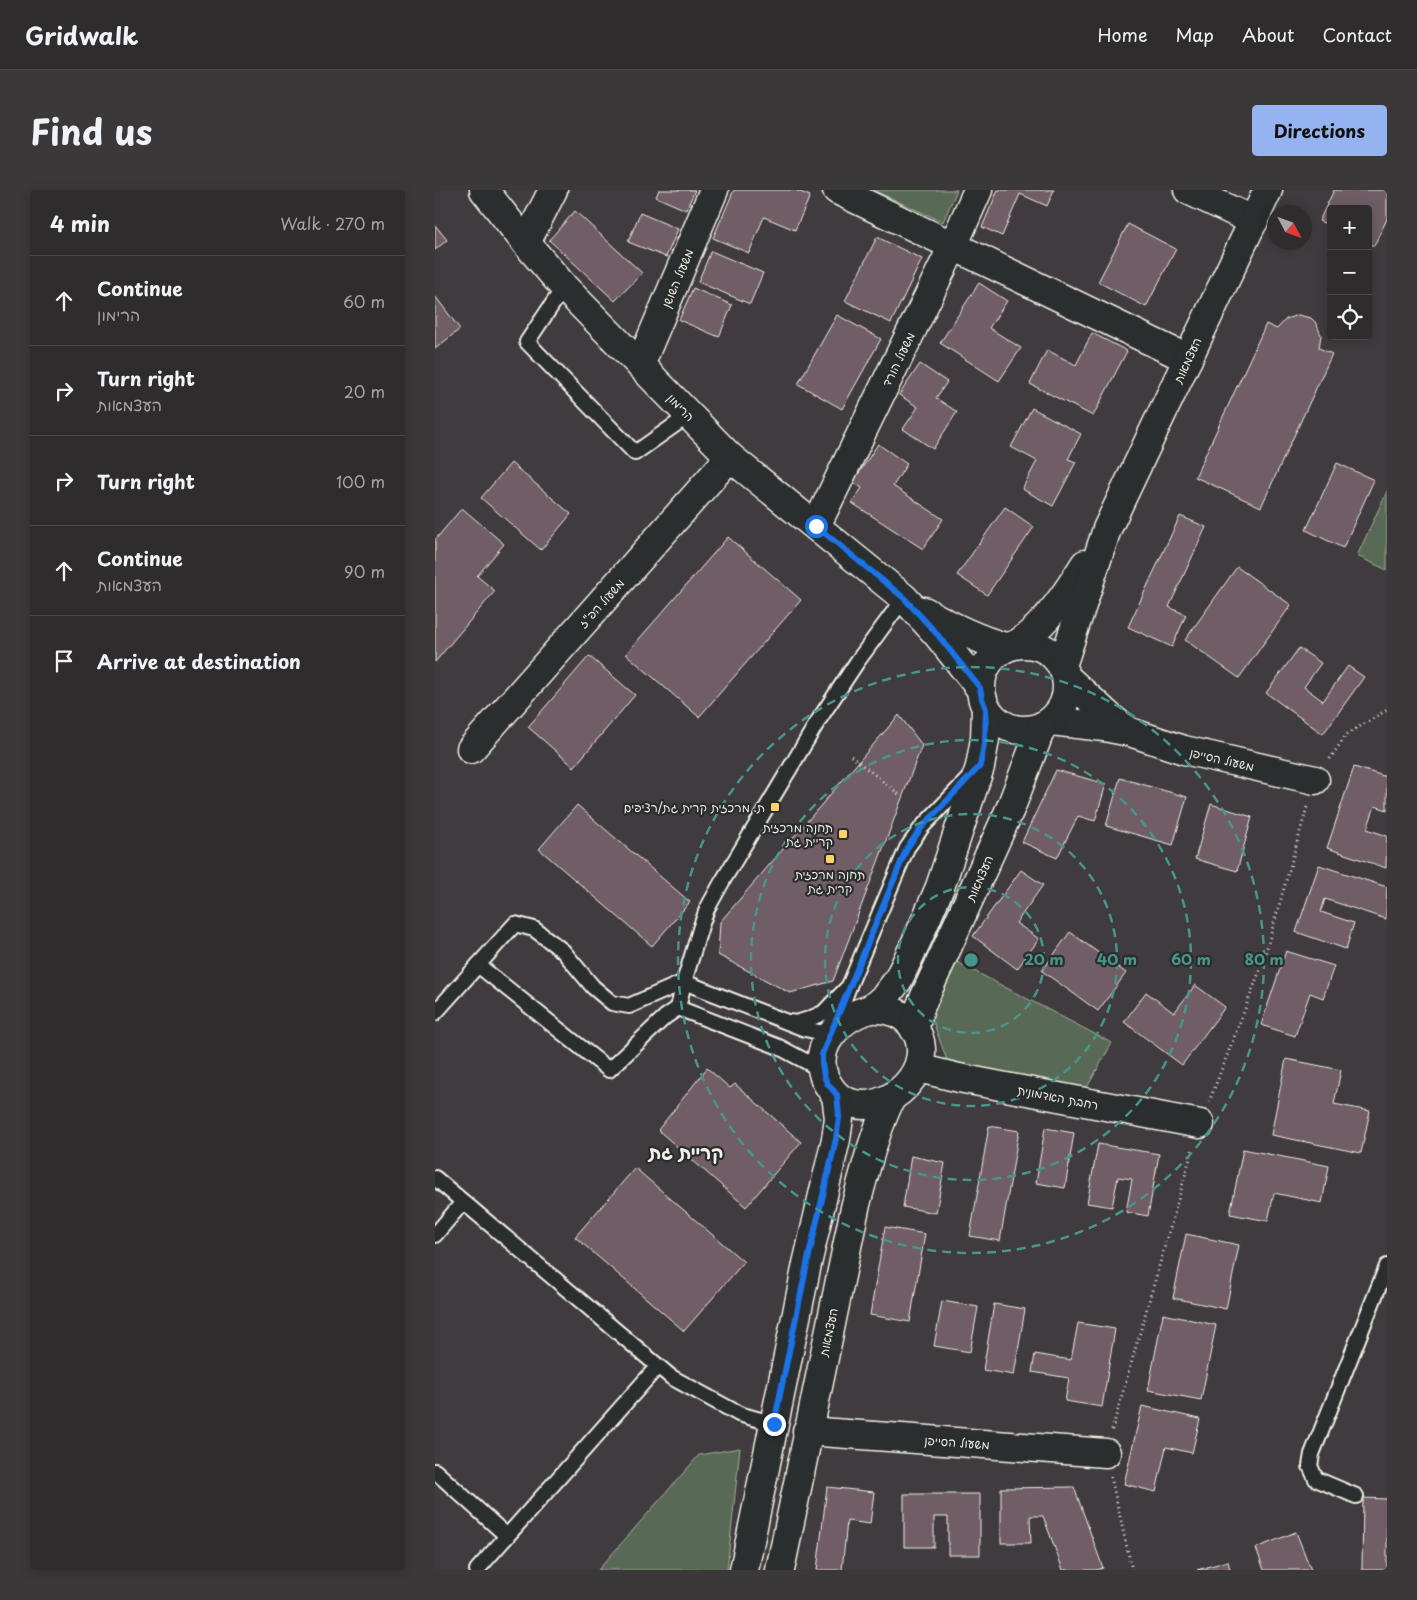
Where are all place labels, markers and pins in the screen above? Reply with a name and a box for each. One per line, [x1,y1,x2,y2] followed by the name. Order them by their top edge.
[624,798,765,816] place label: ת. מרכזית קרית גת/רציפים
[769,801,781,813] marker: ת. מרכזית קרית גת/רציפים
[762,818,833,850] place label: תחנה מרכזית קריית גת
[837,828,849,840] marker: תחנה מרכזית קריית גת
[824,853,836,865] marker: תחנה מרכזית קרית גת
[794,865,865,897] place label: תחנה מרכזית קרית גת
[962,951,980,969] centre of rings

